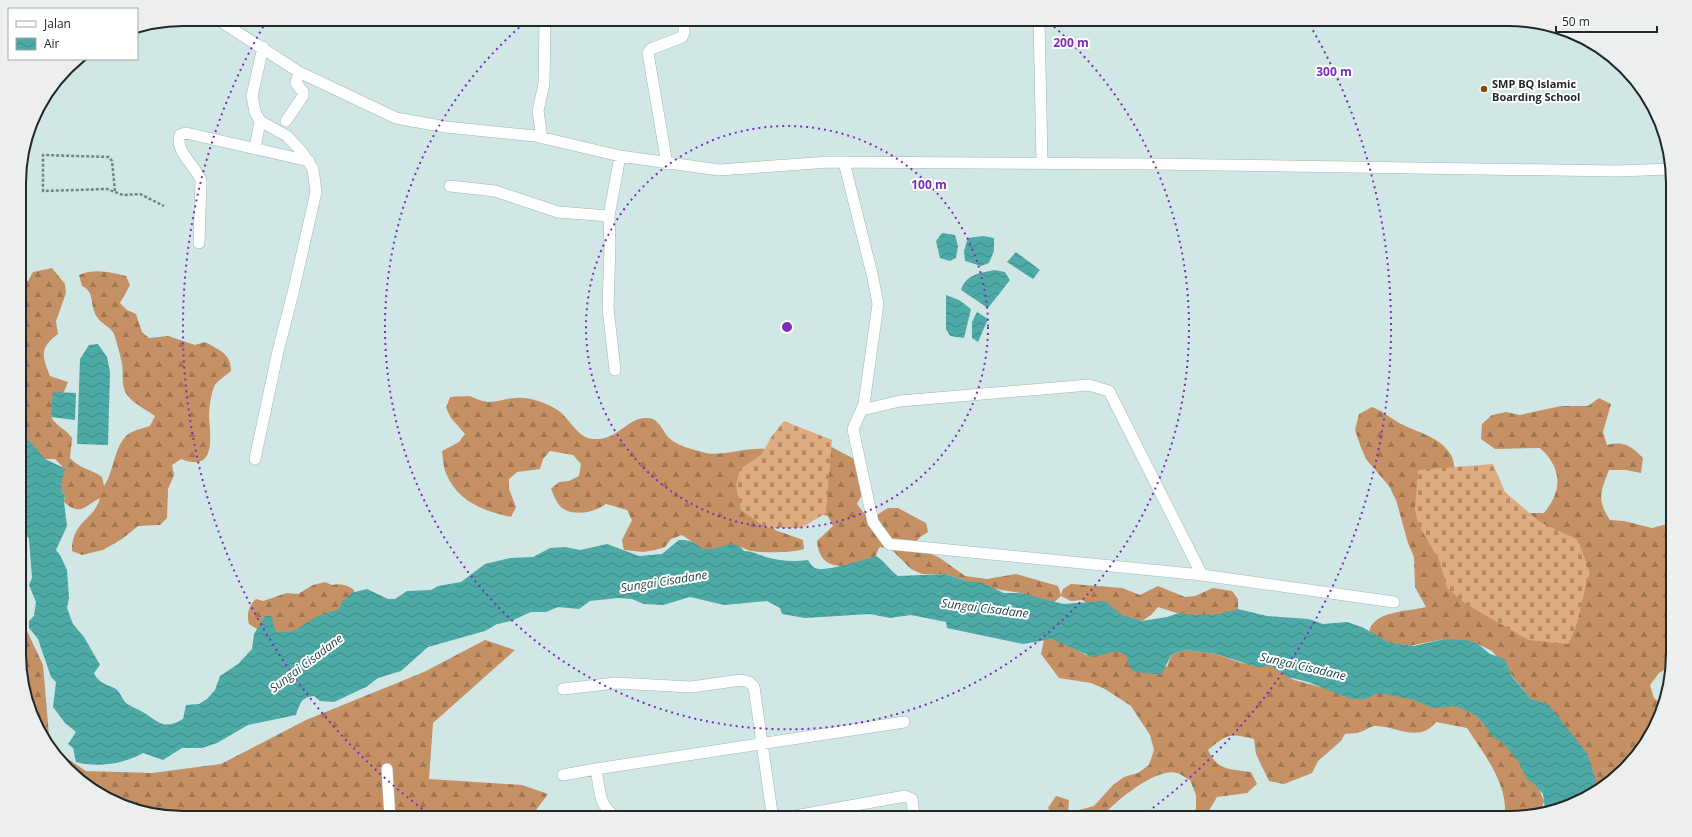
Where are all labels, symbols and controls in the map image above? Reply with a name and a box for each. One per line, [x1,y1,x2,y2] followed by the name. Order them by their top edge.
[8,8,138,60] legend
[1556,8,1657,34] scale bar
[1562,13,1590,30] text: 50 m
[43,15,71,32] text: Jalan
[1053,34,1089,51] text: 200 m
[44,35,60,52] text: Air
[1316,63,1352,80] text: 300 m
[1492,76,1580,104] place label: SMP BQ Islamic Boarding School
[1479,84,1489,94] marker: SMP BQ Islamic Boarding School
[911,176,947,193] text: 100 m
[780,320,794,334] centre of rings
[619,566,709,596] water label: Sungai Cisadane
[940,594,1030,622] water label: Sungai Cisadane
[266,630,346,696] water label: Sungai Cisadane
[1258,648,1348,684] water label: Sungai Cisadane

